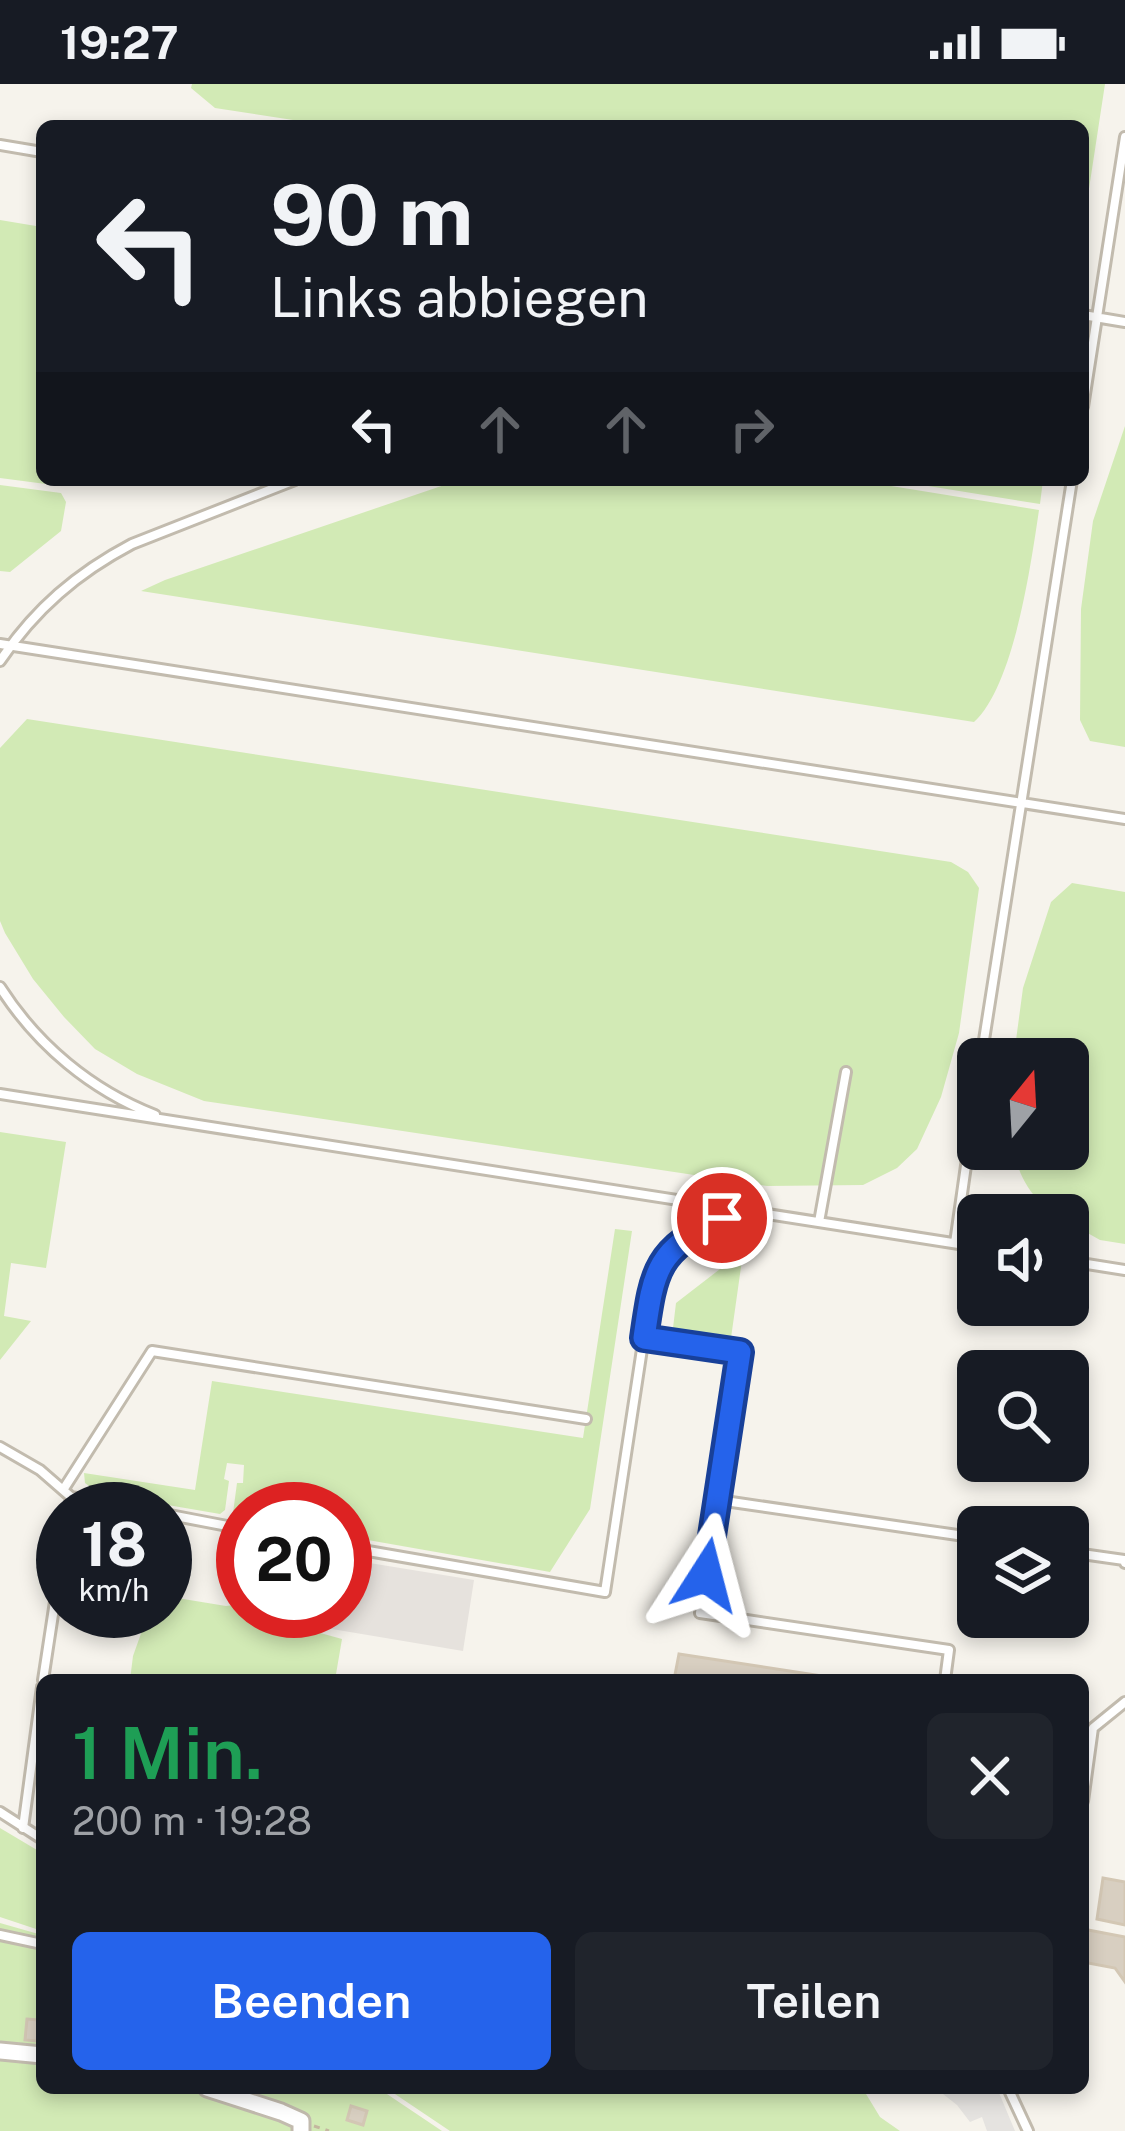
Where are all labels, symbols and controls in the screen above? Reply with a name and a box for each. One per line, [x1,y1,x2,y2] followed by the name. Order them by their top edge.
[60,16,179,69] text: 19:27
[270,165,473,264] text: 90 m
[72,168,228,324] icon: left
[270,266,649,329] text: Links abbiegen
[341,396,407,462] icon: left
[467,396,533,462] icon: ahead
[593,396,659,462] icon: ahead
[719,396,785,462] icon: right
[957,1038,1089,1170] north arrow
[957,1038,1089,1638] map controls
[671,1167,773,1269] pin
[689,1185,755,1251] icon: arrive
[957,1194,1089,1326] button: sound
[957,1350,1089,1482] button: search
[216,1482,372,1638] speed limit sign: 20
[957,1506,1089,1638] button: layers
[81,1509,147,1580] text: 18
[643,1512,769,1638] position arrow
[79,1572,149,1608] text: km/h
[72,1711,263,1795] text: 1 Min.
[927,1713,1053,1839] button: close
[72,1798,312,1844] text: 200 m · 19:28
[72,1932,551,2070] button: Beenden
[575,1932,1053,2070] button: Teilen

